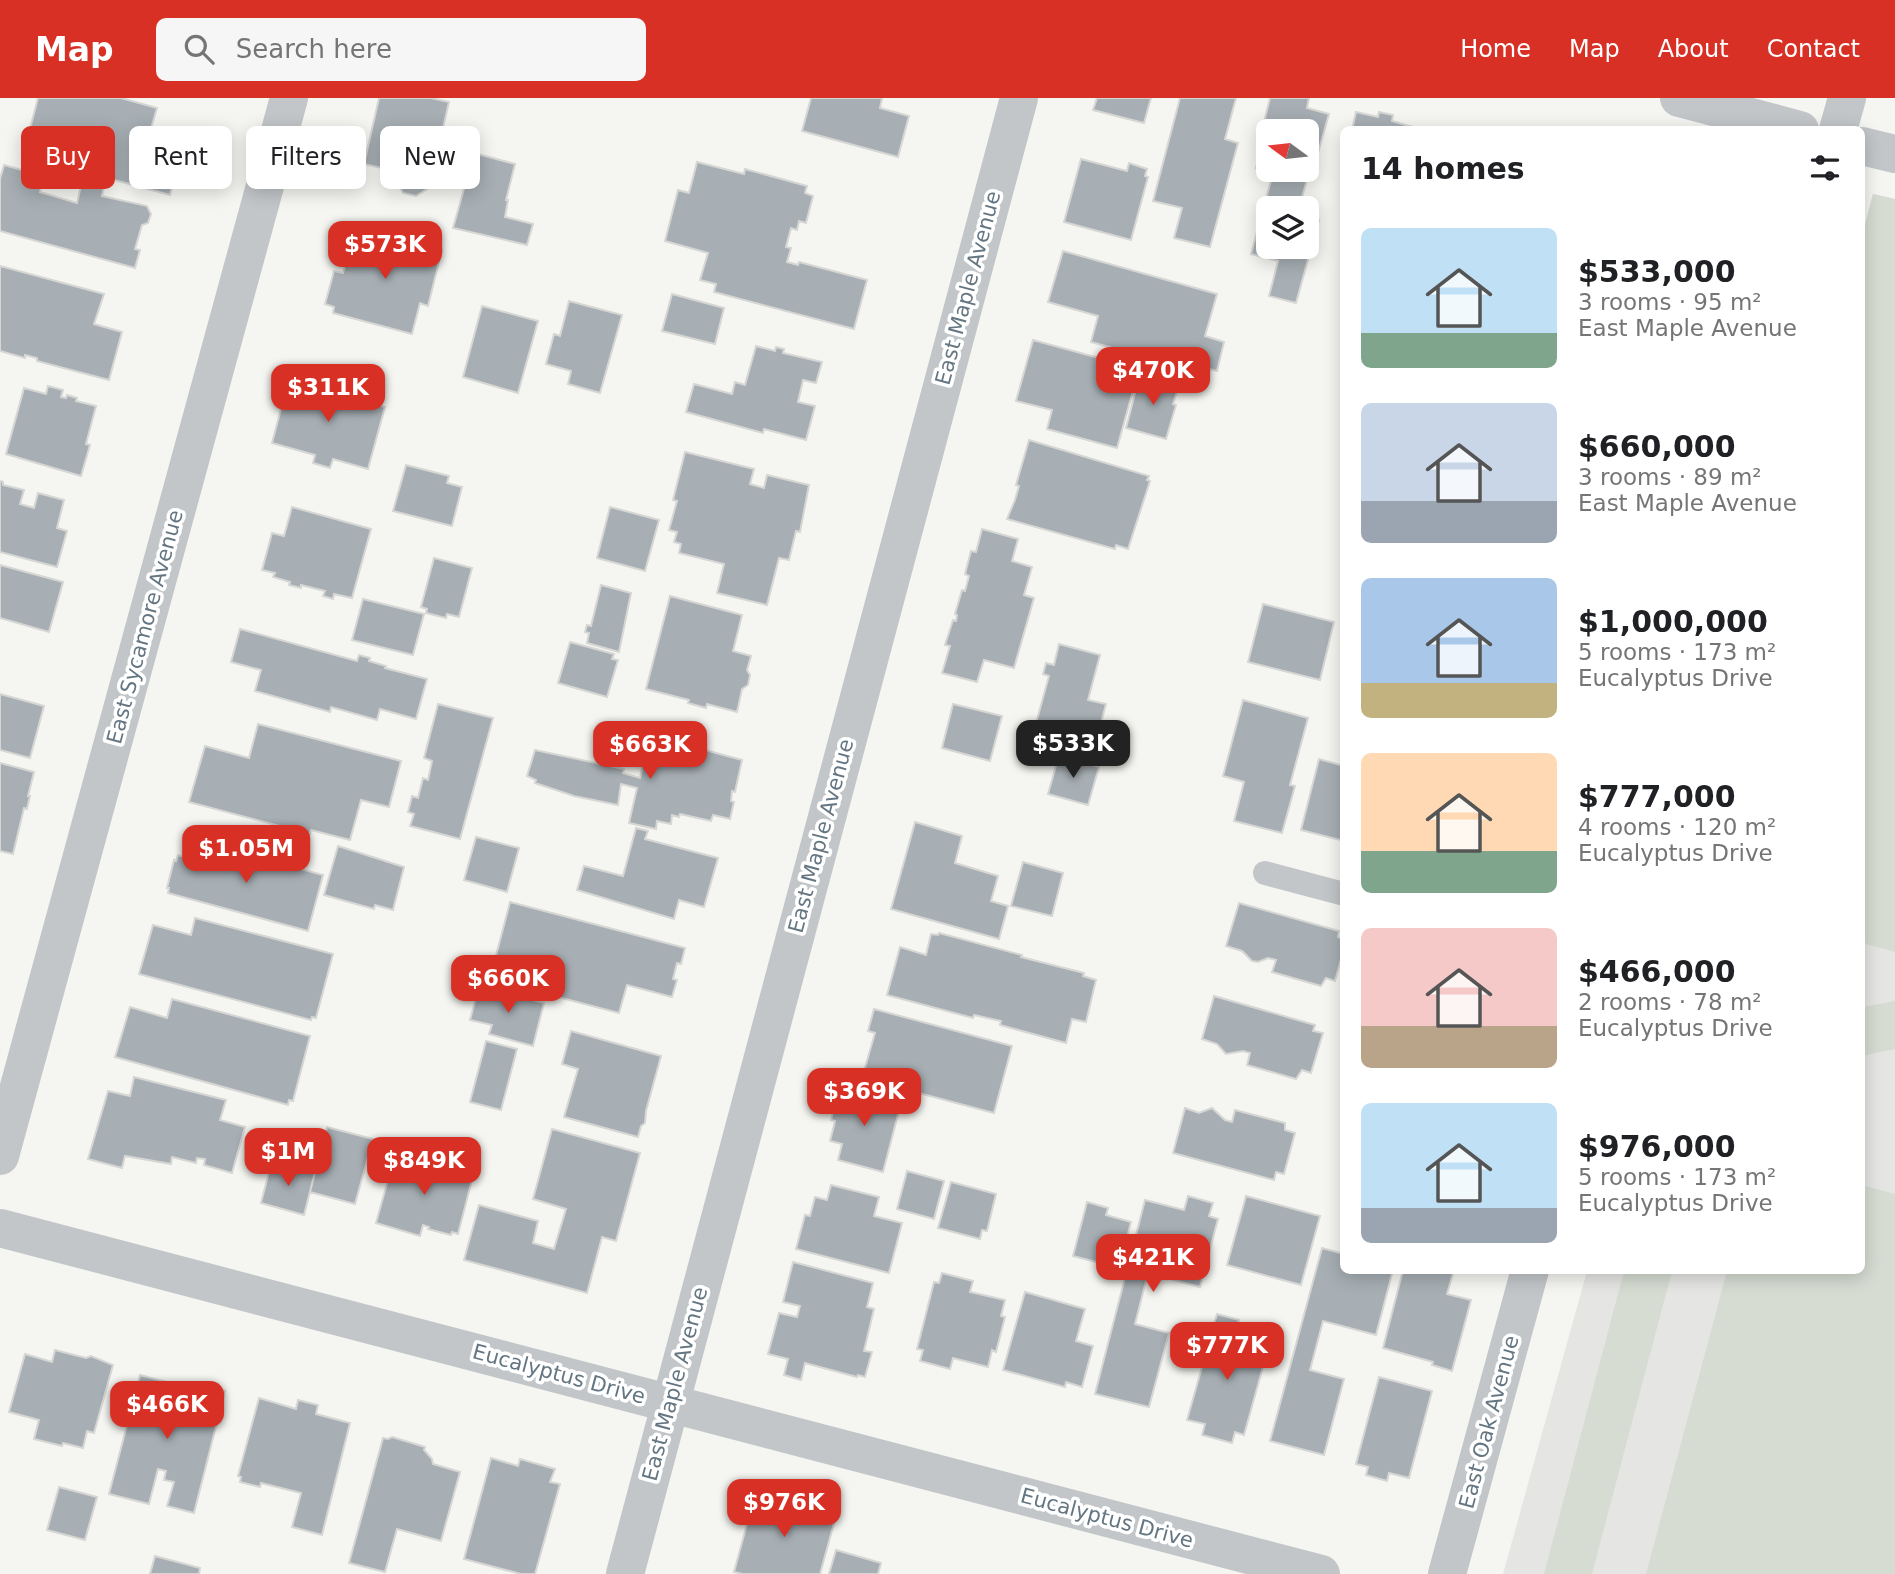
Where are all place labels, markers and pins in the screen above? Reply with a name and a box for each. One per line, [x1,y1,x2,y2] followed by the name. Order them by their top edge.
[336,222,434,281] pin: $573K
[1104,348,1202,407] pin: $470K
[279,364,377,424] pin: $311K
[1024,720,1122,780] pin: $533K
[601,722,699,781] pin: $663K
[189,826,303,885] pin: $1.05M
[459,956,557,1015] pin: $660K
[815,1068,913,1128] pin: $369K
[254,1128,322,1188] pin: $1M
[375,1138,473,1197] pin: $849K
[1104,1234,1202,1294] pin: $421K
[1178,1322,1276,1382] pin: $777K
[118,1382,216,1441] pin: $466K
[735,1480,833,1539] pin: $976K

